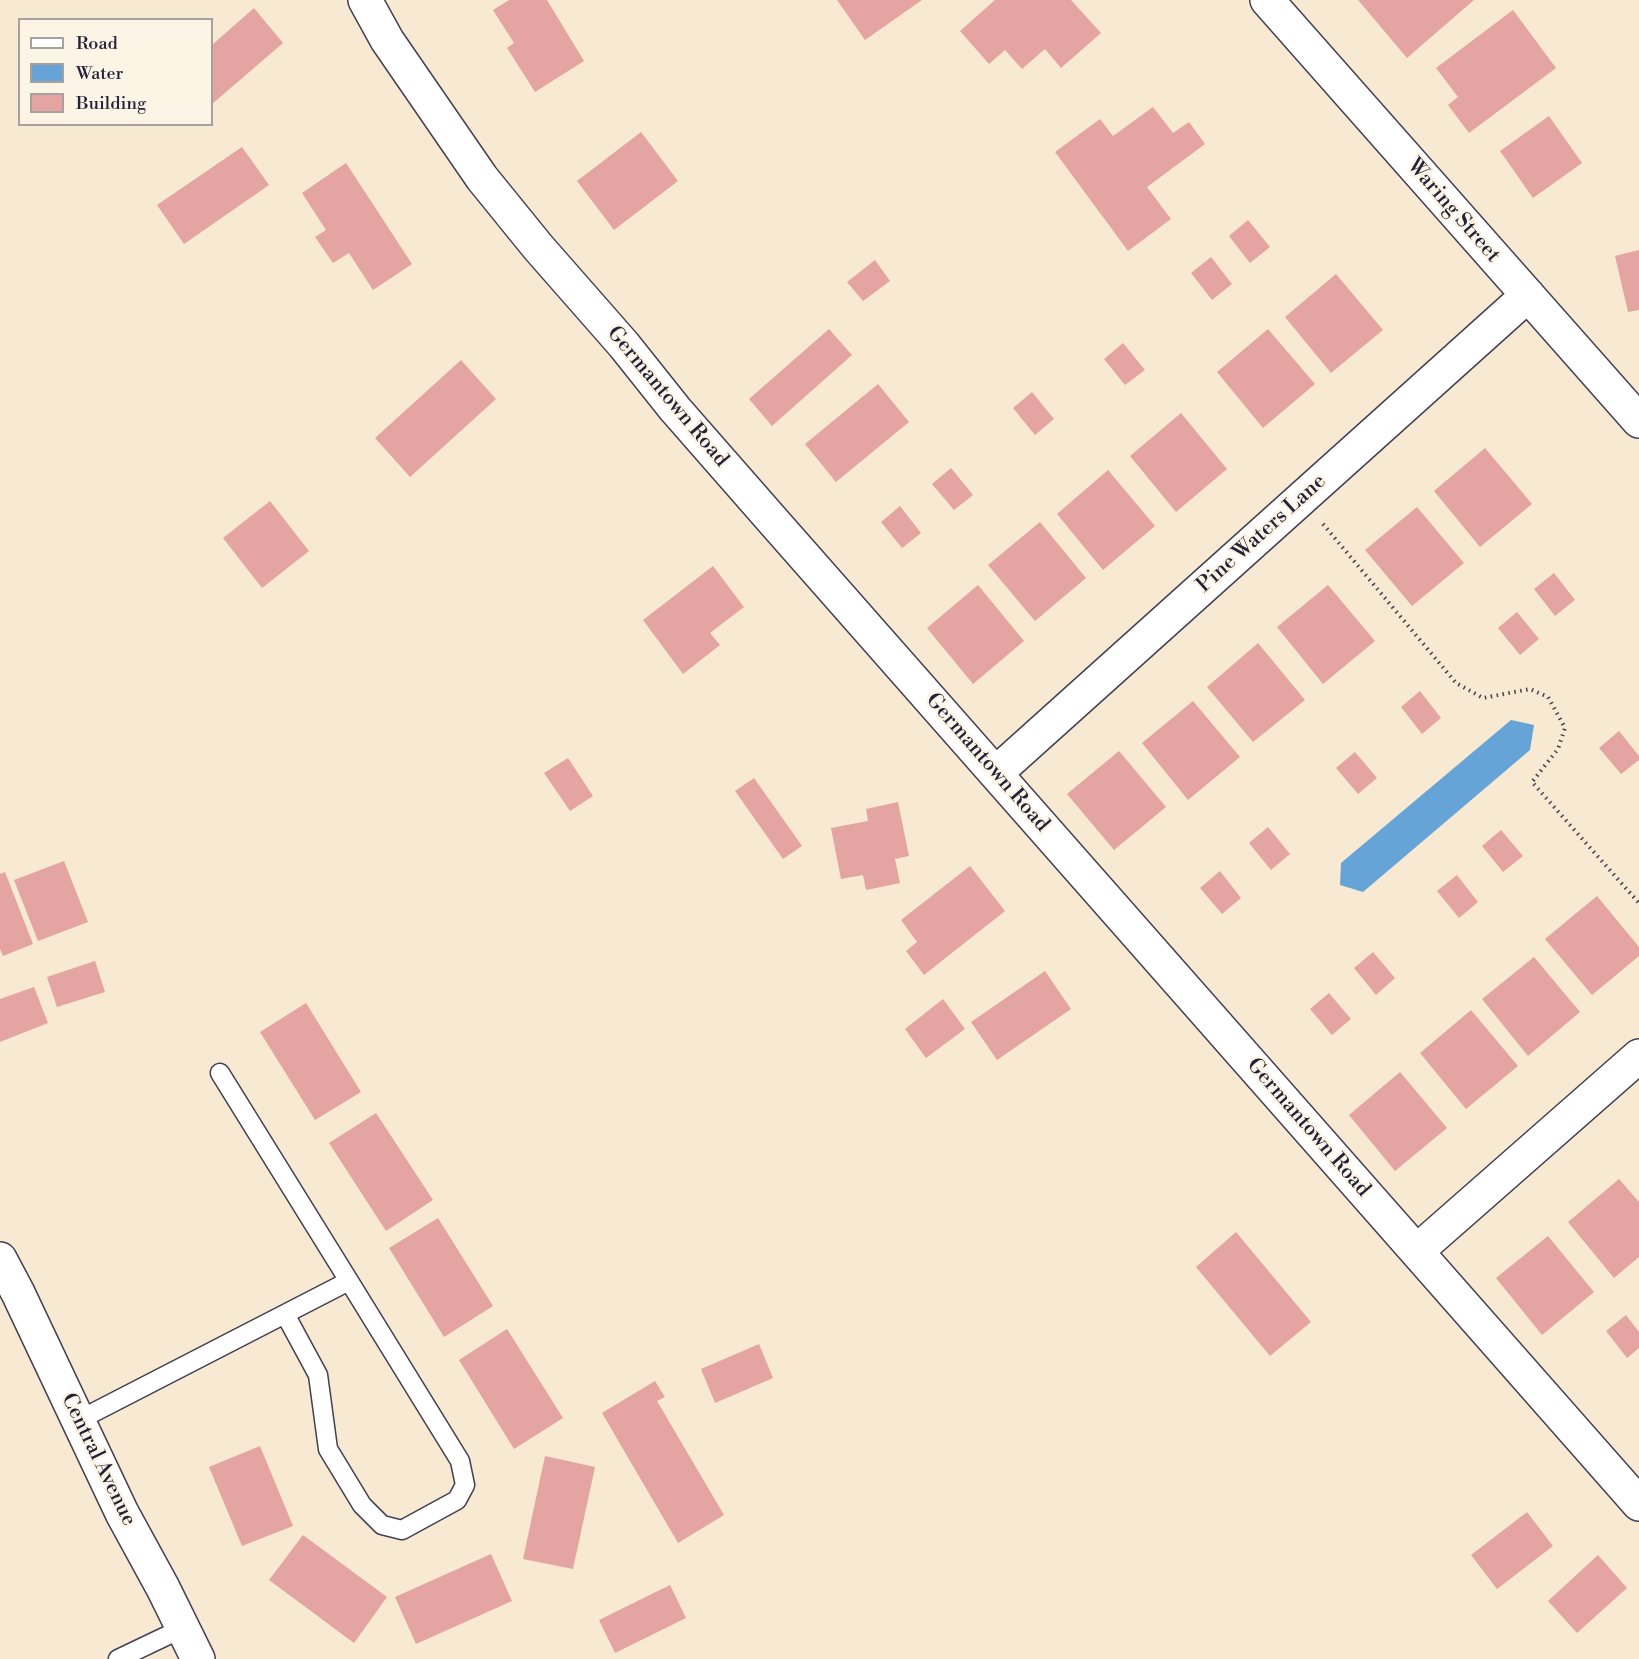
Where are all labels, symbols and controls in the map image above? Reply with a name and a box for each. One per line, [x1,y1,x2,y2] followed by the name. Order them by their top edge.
[18,18,213,126] legend
[76,32,118,55] text: Road
[76,62,123,85] text: Water
[76,92,146,115] text: Building
[1401,154,1505,268] street label: Waring Street
[601,322,733,472] street label: Germantown Road
[1192,469,1332,599] street label: Pine Waters Lane
[920,688,1054,838] street label: Germantown Road
[1241,1053,1375,1203] street label: Germantown Road
[55,1390,141,1530] street label: Central Avenue

